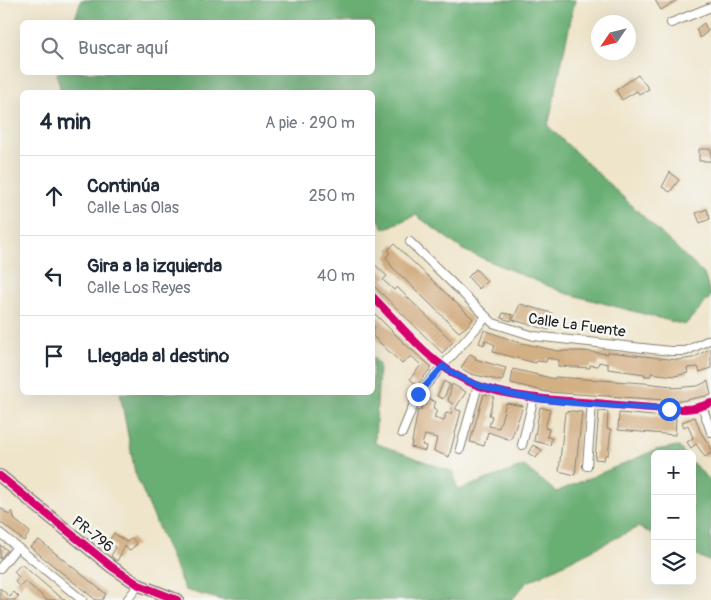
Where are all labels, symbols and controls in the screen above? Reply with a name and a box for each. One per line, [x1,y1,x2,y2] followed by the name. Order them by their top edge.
[591,15,636,60] north arrow
[20,20,375,75] search box
[38,34,66,62] icon: search
[78,36,169,60] text: Buscar aquí
[40,109,91,136] text: 4 min
[265,113,355,133] text: A pie · 290 m
[87,174,160,198] text: Continúa
[40,182,68,210] icon: ahead
[309,186,355,206] text: 250 m
[87,198,179,218] text: Calle Las Olas
[87,254,222,278] text: Gira a la izquierda
[40,262,68,290] icon: left
[317,266,355,286] text: 40 m
[87,278,190,298] text: Calle Los Reyes
[527,309,627,342] street label: Calle La Fuente
[40,342,68,370] icon: arrive
[87,344,229,368] text: Llegada al destino
[407,383,430,406] route end
[658,398,681,421] route start
[651,450,696,585] map controls
[651,450,696,495] button: +
[651,495,696,540] button: −
[68,512,117,557] street label: PR-796
[651,540,696,585] button: layers

